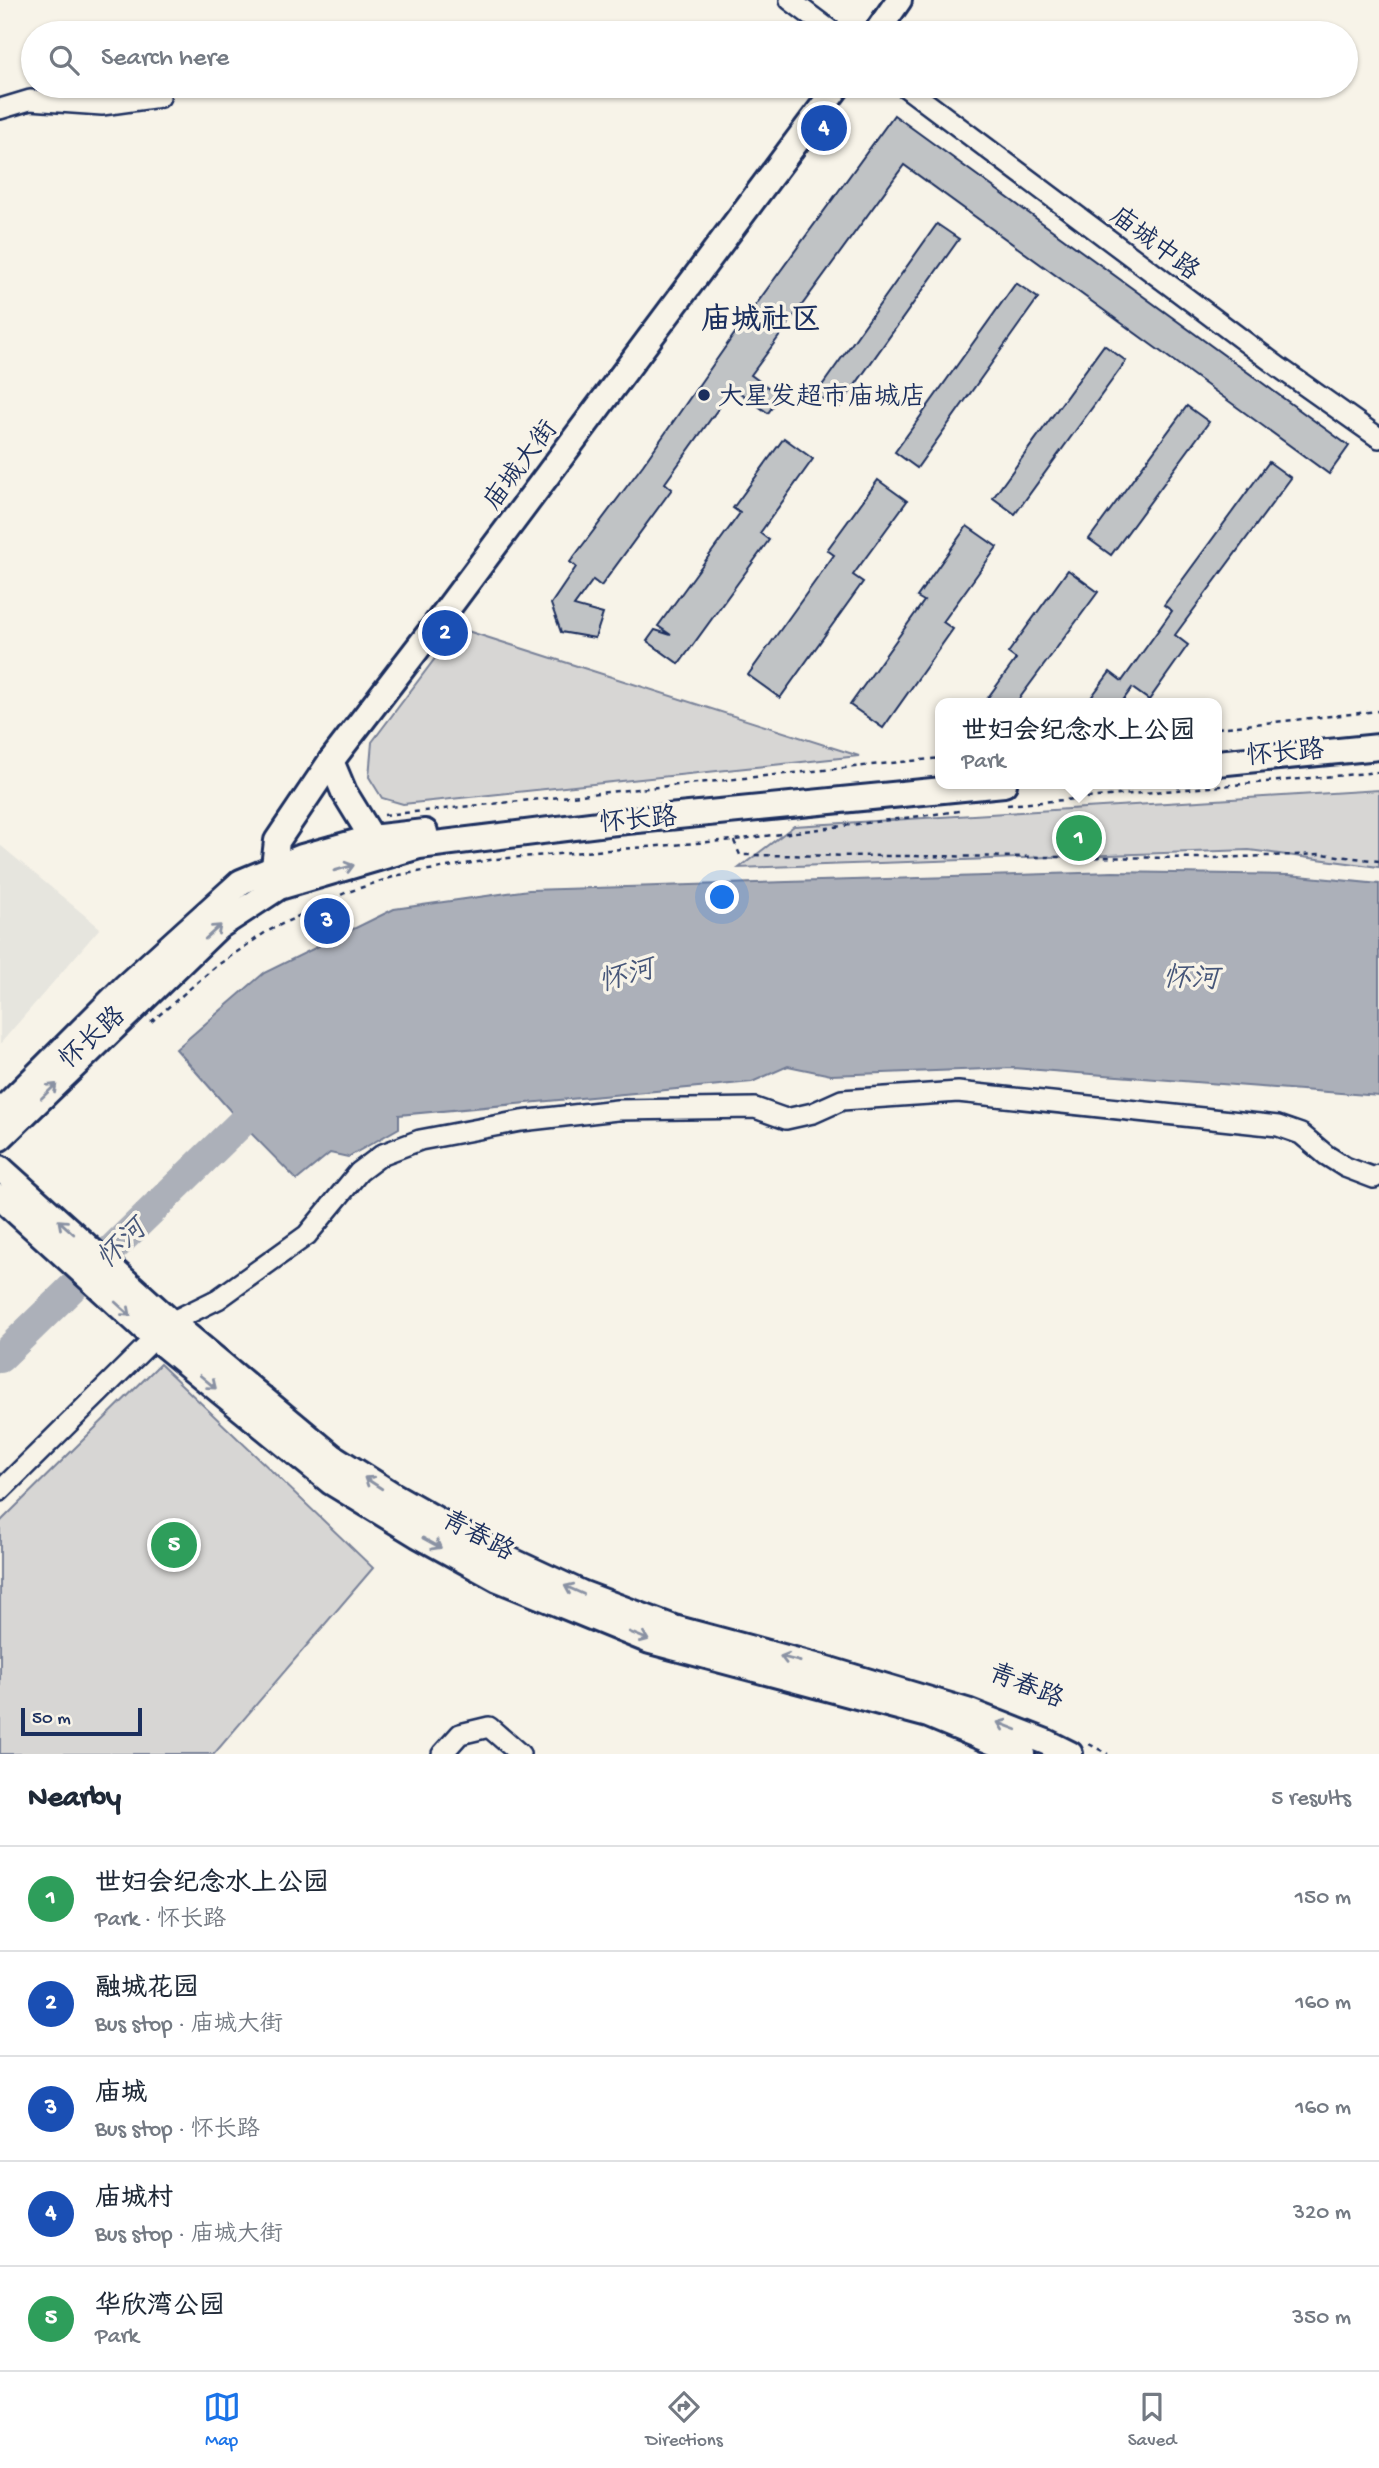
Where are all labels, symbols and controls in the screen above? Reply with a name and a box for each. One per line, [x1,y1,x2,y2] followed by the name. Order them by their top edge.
[21,21,1358,98] search box
[45,41,83,79] icon: search
[101,44,229,75] text: Search here
[801,102,847,154] pin: 4
[1102,200,1205,289] street label: 庙城中路
[701,303,821,340] district label: 庙城社区
[718,382,926,415] place label: 大星发超市庙城店
[696,387,712,403] marker: 大星发超市庙城店
[477,415,566,518] street label: 庙城大街
[422,607,468,659] pin: 2
[935,698,1222,789] popup
[961,718,1196,749] text: 世妇会纪念水上公园
[1245,735,1326,774] street label: 怀长路
[961,749,1005,776] text: Park
[598,802,679,841] street label: 怀长路
[1056,812,1102,864] pin: 1
[333,860,355,873] one-way arrow
[705,880,739,914] your location
[304,895,350,947] pin: 3
[204,924,221,941] one-way arrow
[596,952,662,1001] water label: 怀河
[1162,962,1223,998] water label: 怀河
[53,1000,133,1077] street label: 怀长路
[40,1082,57,1099] one-way arrow
[91,1210,158,1277] water label: 怀河
[57,1219,75,1235] one-way arrow
[114,1301,132,1317] one-way arrow
[198,1374,216,1389] one-way arrow
[364,1475,384,1489] one-way arrow
[435,1504,520,1570] street label: 青春路
[151,1519,197,1571] pin: 5
[421,1537,442,1550] one-way arrow
[564,1583,585,1596] one-way arrow
[627,1631,649,1644] one-way arrow
[779,1652,802,1665] one-way arrow
[983,1657,1068,1717] street label: 青春路
[21,1705,142,1737] scale bar
[32,1708,71,1731] text: 50 m
[997,1719,1019,1732] one-way arrow
[28,1782,121,1817] text: Nearby
[1271,1786,1351,1813] text: 5 results
[95,1870,329,1901] text: 世妇会纪念水上公园
[46,1885,56,1912] text: 1
[1295,1885,1351,1912] text: 150 m
[95,1907,226,1934] text: Park · 怀长路
[95,1975,199,2006] text: 融城花园
[45,1990,57,2017] text: 2
[1295,1990,1351,2017] text: 160 m
[95,2012,283,2039] text: Bus stop · 庙城大街
[95,2080,147,2111] text: 庙城
[45,2095,57,2122] text: 3
[1295,2095,1351,2122] text: 160 m
[95,2117,260,2144] text: Bus stop · 怀长路
[95,2185,173,2216] text: 庙城村
[46,2200,56,2227] text: 4
[1293,2200,1351,2227] text: 320 m
[95,2222,283,2249] text: Bus stop · 庙城大街
[95,2293,225,2324] text: 华欣湾公园
[45,2305,57,2332] text: 5
[1292,2305,1351,2332] text: 350 m
[95,2324,139,2351] text: Park
[203,2388,241,2453] tab: Map
[646,2388,723,2453] tab: Directions
[1128,2388,1176,2453] tab: Saved

